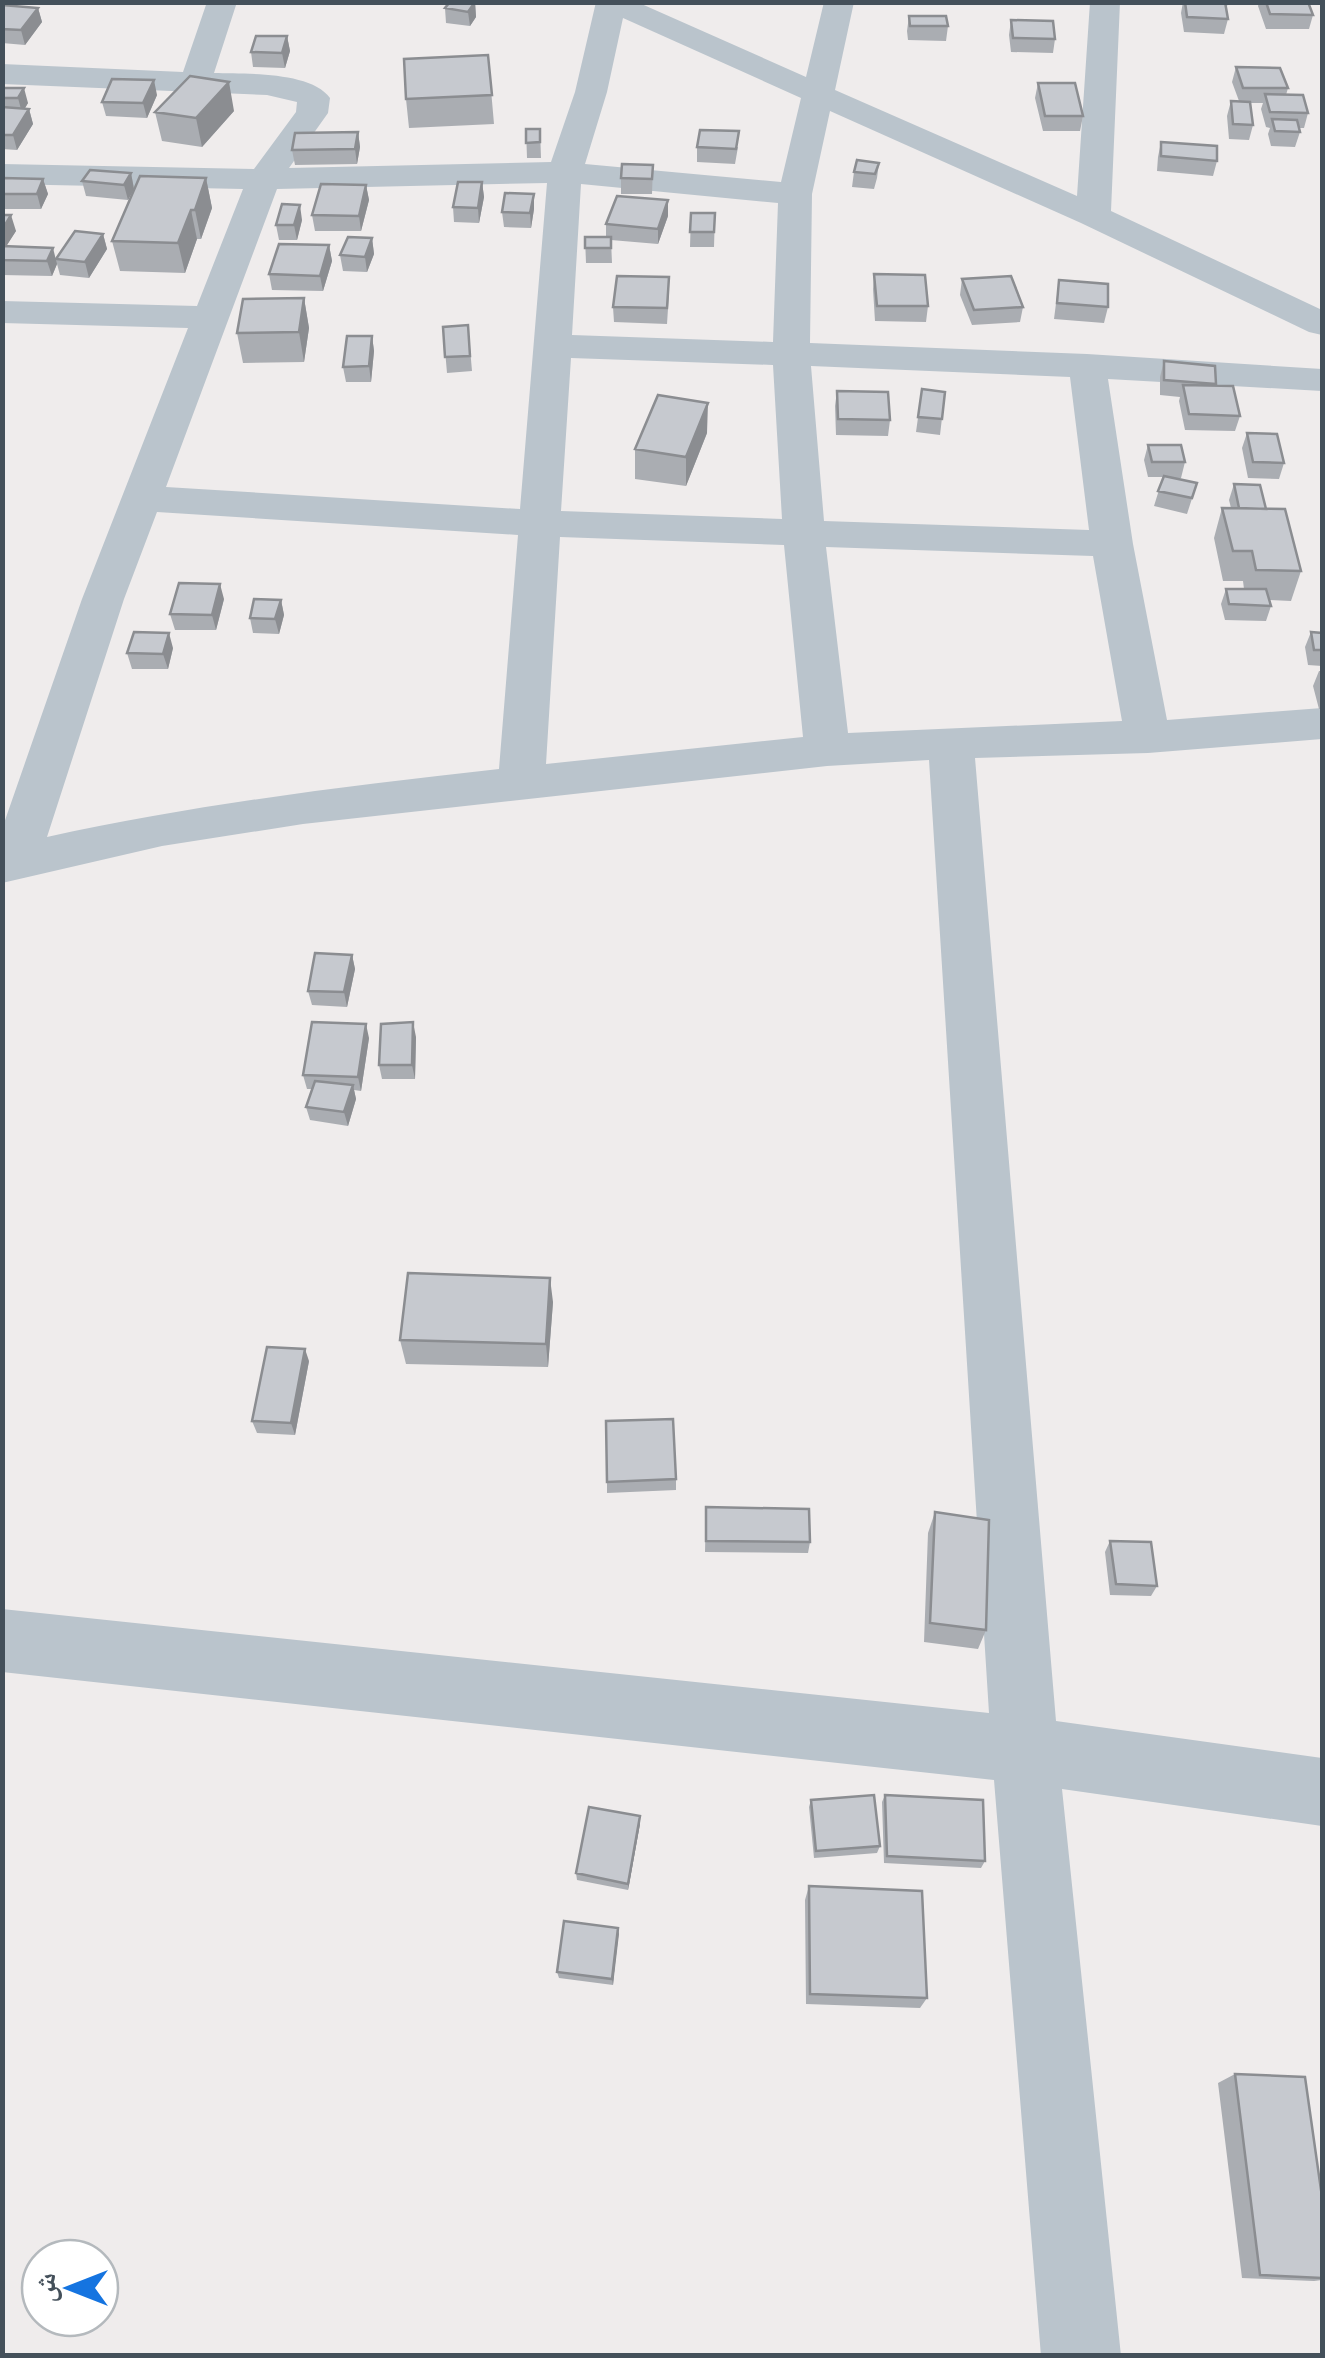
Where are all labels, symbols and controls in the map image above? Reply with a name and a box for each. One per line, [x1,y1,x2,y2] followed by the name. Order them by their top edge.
[20,2238,120,2338] north arrow
[26,2273,66,2303] text: ش

